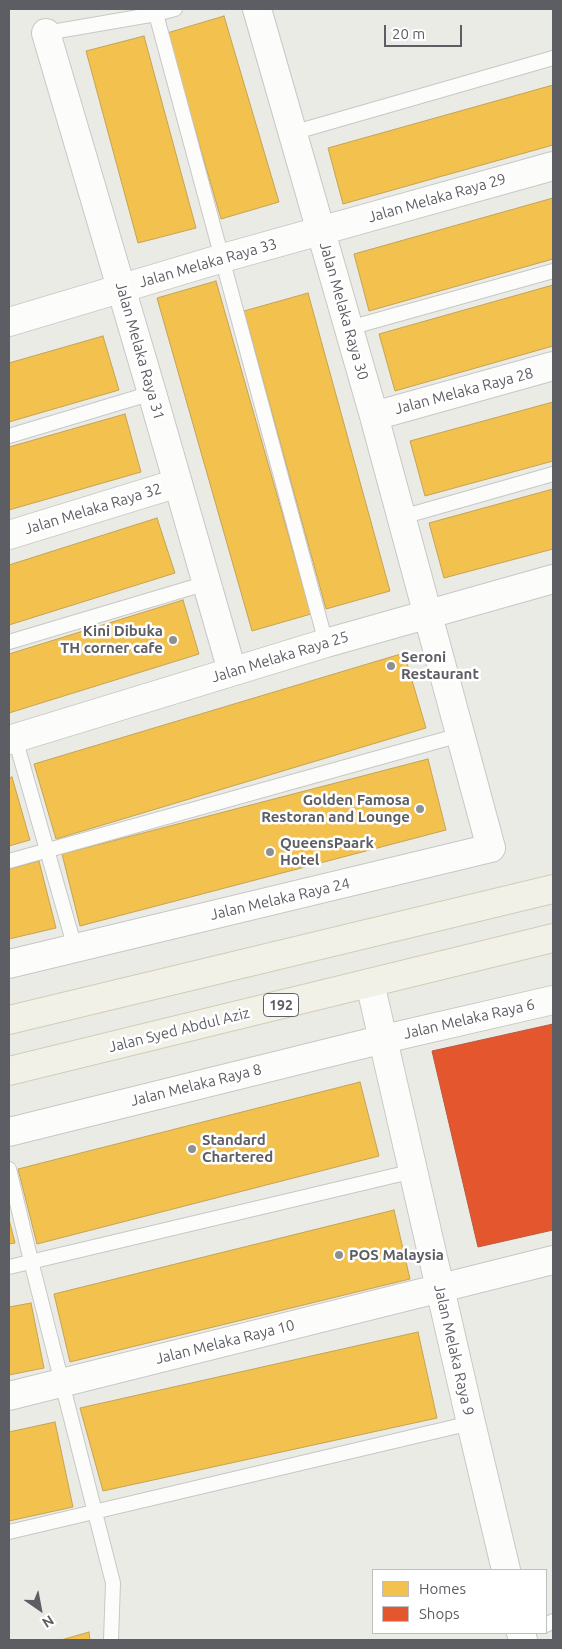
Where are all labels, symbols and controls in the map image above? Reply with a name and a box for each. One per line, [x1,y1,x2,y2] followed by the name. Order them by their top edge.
[387,15,464,47] scale bar
[392,25,425,42] text: 20 m
[366,170,508,226] street label: Jalan Melaka Raya 29
[137,235,279,291] street label: Jalan Melaka Raya 33
[316,240,372,382] street label: Jalan Melaka Raya 30
[112,280,168,422] street label: Jalan Melaka Raya 31
[393,364,535,418] street label: Jalan Melaka Raya 28
[22,480,164,538] street label: Jalan Melaka Raya 32
[60,622,163,657] place label: Kini Dibuka TH corner cafe
[209,628,351,686] street label: Jalan Melaka Raya 25
[167,634,179,646] marker: Kini Dibuka TH corner cafe
[401,648,479,683] place label: Seroni Restaurant
[385,660,397,672] marker: Seroni Restaurant
[261,791,410,826] place label: Golden Famosa Restoran and Lounge
[414,803,426,815] marker: Golden Famosa Restoran and Lounge
[280,834,374,869] place label: QueensPaark Hotel
[264,846,276,858] marker: QueensPaark Hotel
[208,874,352,924] street label: Jalan Melaka Raya 24
[264,994,298,1016] road number: 192
[402,995,536,1043] street label: Jalan Melaka Raya 6
[107,1004,251,1056] street label: Jalan Syed Abdul Aziz
[129,1060,263,1110] street label: Jalan Melaka Raya 8
[202,1131,273,1166] place label: Standard Chartered
[186,1143,198,1155] marker: Standard Chartered
[349,1246,444,1264] place label: POS Malaysia
[333,1249,345,1261] marker: POS Malaysia
[430,1283,478,1417] street label: Jalan Melaka Raya 9
[154,1316,296,1368] street label: Jalan Melaka Raya 10
[372,1569,547,1634] legend
[419,1580,466,1597] text: Homes
[15,1584,65,1634] north arrow
[419,1605,460,1622] text: Shops
[39,1612,57,1631] text: N

